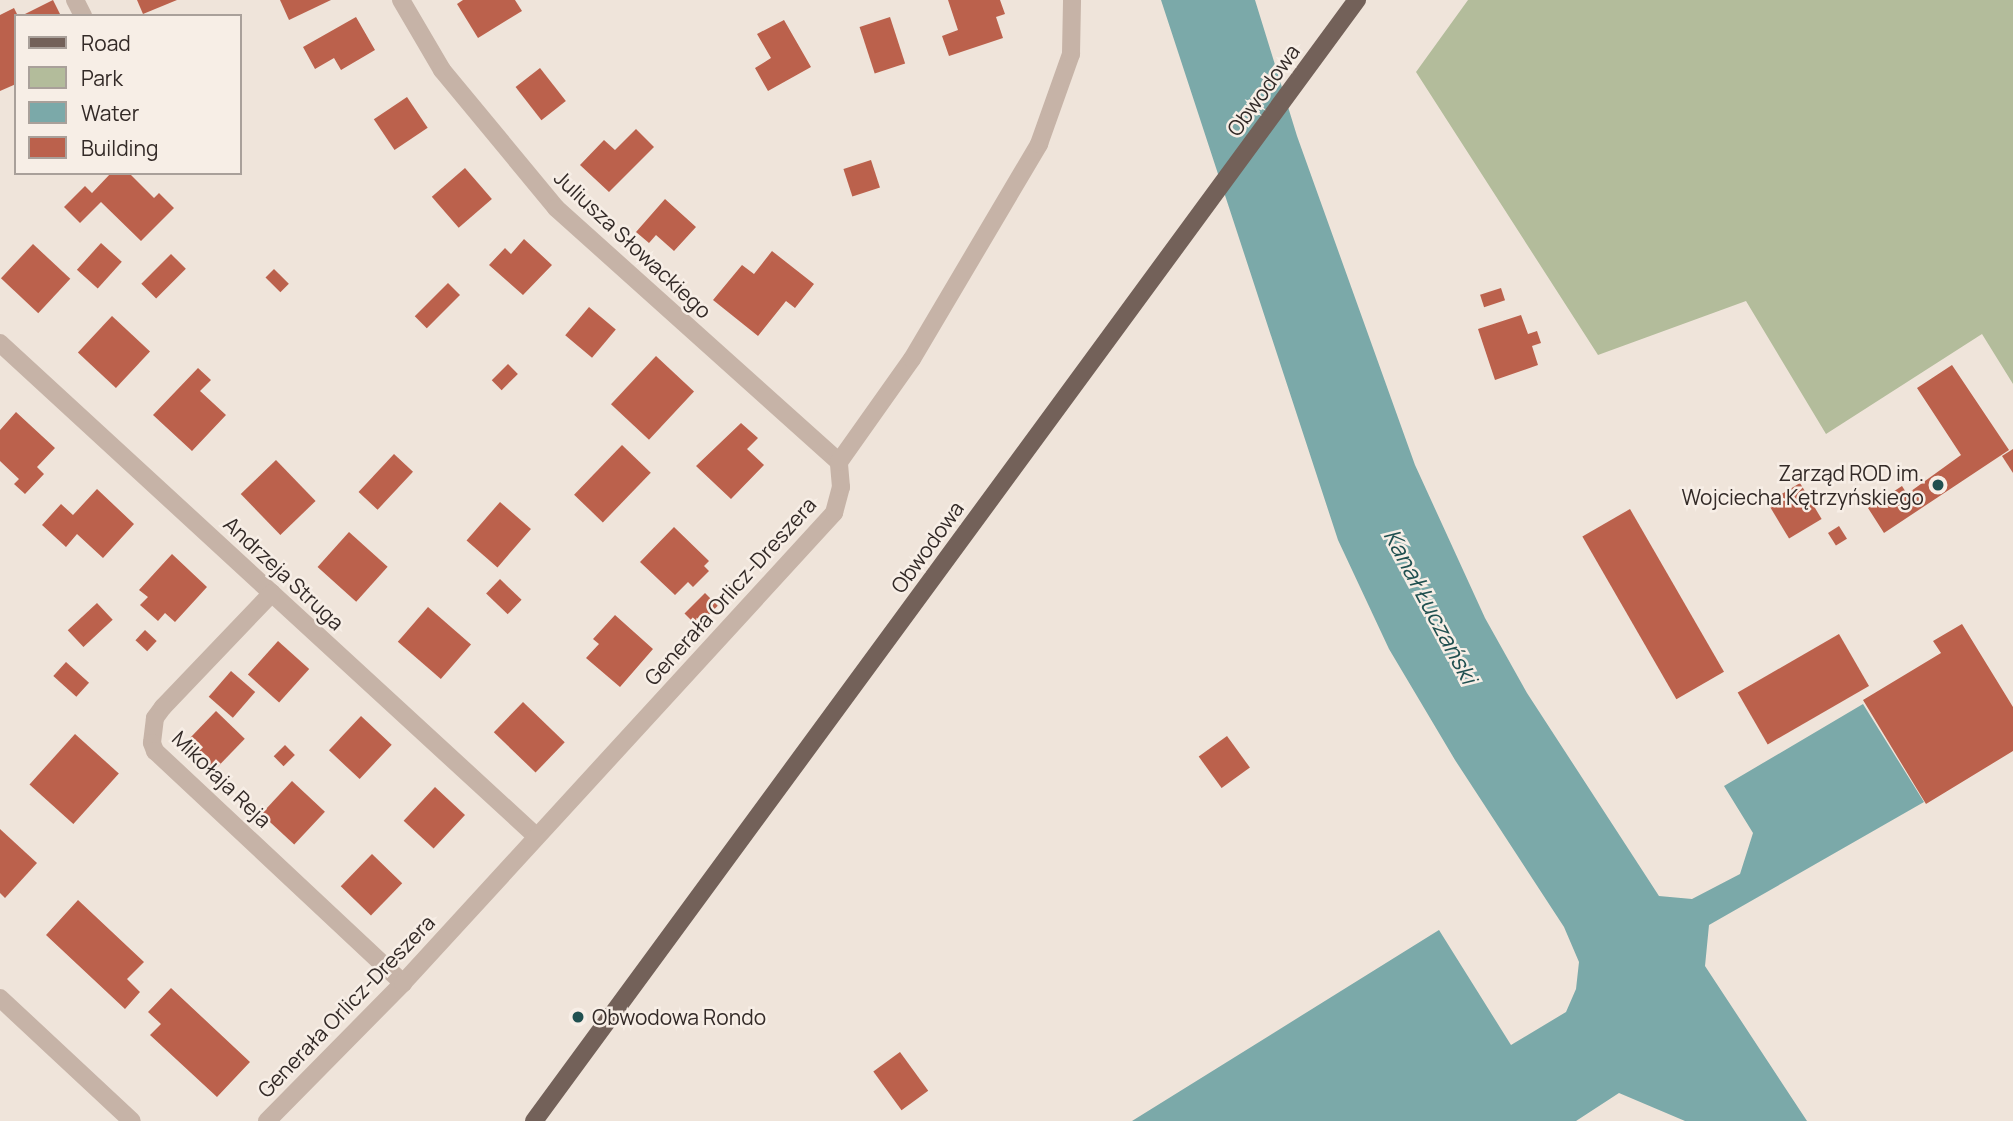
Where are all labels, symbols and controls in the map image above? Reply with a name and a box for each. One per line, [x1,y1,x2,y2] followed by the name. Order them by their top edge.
[14,14,242,175] legend
[81,29,131,57] text: Road
[1221,39,1305,141] street label: Obwodowa
[81,64,123,92] text: Park
[81,99,139,127] text: Water
[81,134,158,162] text: Building
[549,165,717,323] street label: Juliusza Słowackiego
[1682,460,1924,510] place label: Zarząd ROD im. Wojciecha Kętrzyńskiego
[1930,477,1946,493] marker: Zarząd ROD im. Wojciecha Kętrzyńskiego
[639,492,821,690] street label: Generała Orlicz-Dreszera
[885,496,969,598] street label: Obwodowa
[219,511,349,635] street label: Andrzeja Struga
[1379,524,1483,688] water label: Kanał Łuczański
[167,726,277,832] street label: Mikołaja Reja
[252,910,440,1102] street label: Generała Orlicz-Dreszera
[592,1004,766,1030] place label: Obwodowa Rondo
[570,1009,586,1025] marker: Obwodowa Rondo

